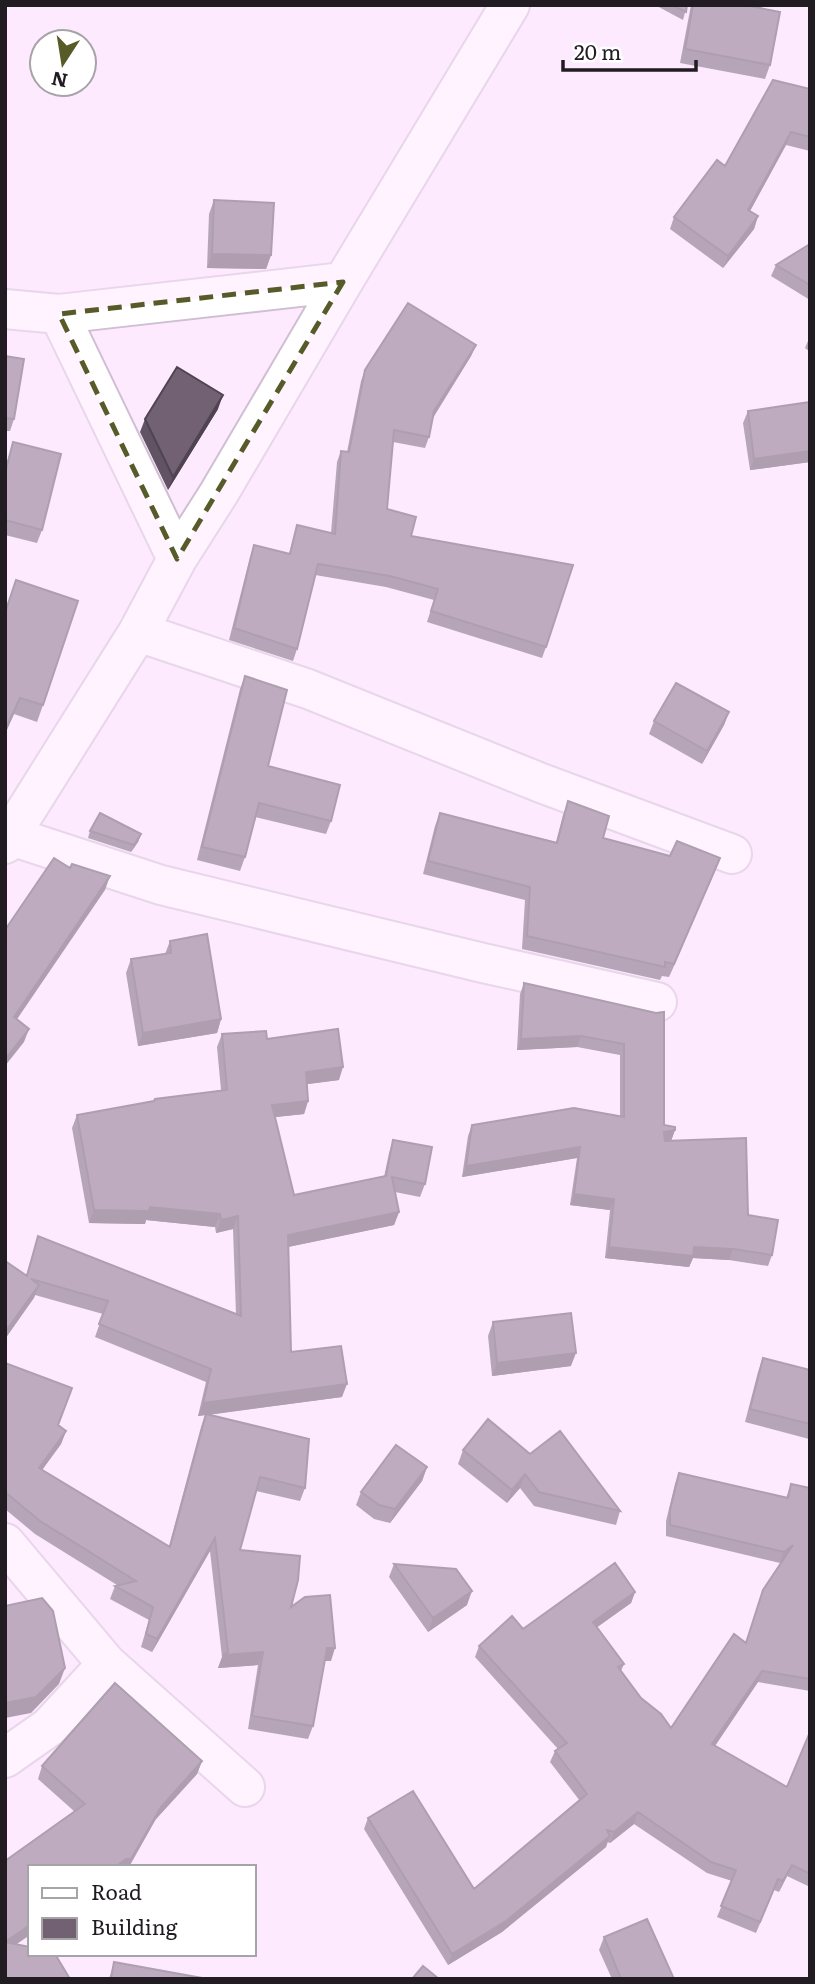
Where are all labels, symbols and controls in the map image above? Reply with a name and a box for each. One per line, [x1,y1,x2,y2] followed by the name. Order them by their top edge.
[28,28,98,98] north arrow
[563,28,696,72] scale bar
[574,35,621,66] text: 20 m
[48,65,70,96] text: N
[28,1865,256,1956] legend
[91,1875,142,1906] text: Road
[91,1910,178,1941] text: Building

